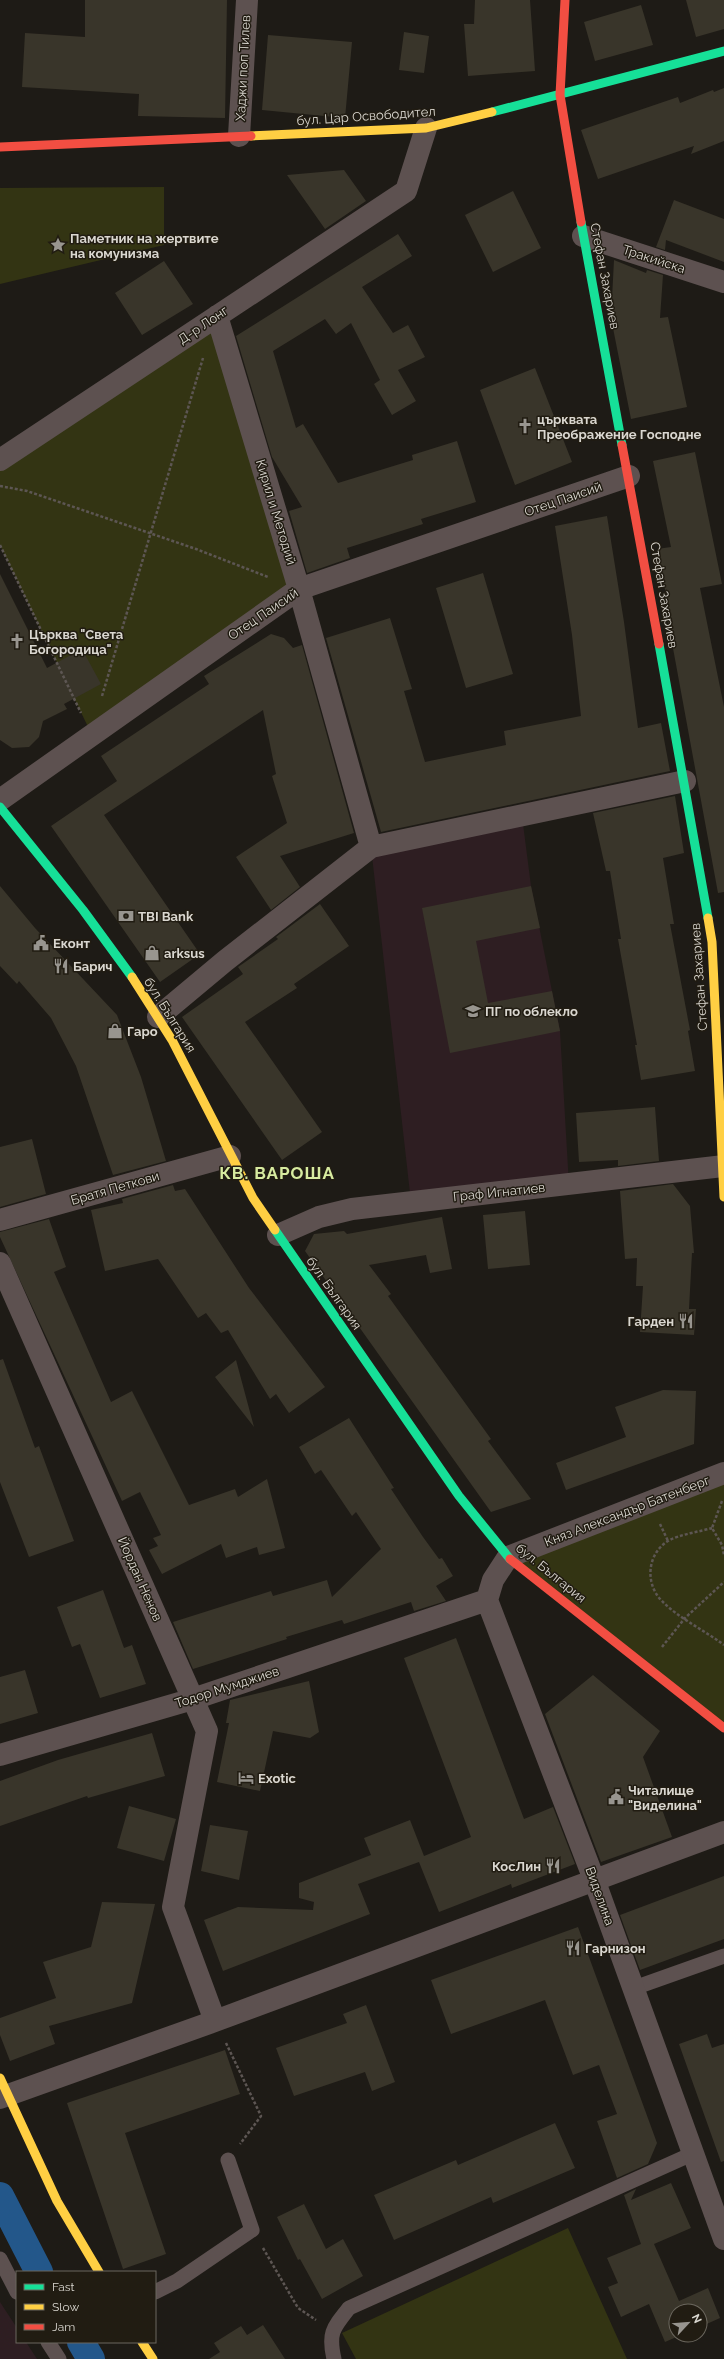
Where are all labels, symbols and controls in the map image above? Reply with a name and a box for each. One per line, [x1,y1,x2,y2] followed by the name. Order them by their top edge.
[233,15,253,121] street label: Хаджи поп Тилев
[296,104,436,128] street label: бул. Цар Освободител
[587,222,623,330] street label: Стефан Захариев
[70,231,219,261] place label: Паметник на жертвите на комунизма
[49,236,67,254] place icon: Паметник на жертвите на комунизма
[621,242,687,276] street label: Тракийска
[175,303,231,347] street label: Д-р Лонг
[537,412,702,442] place label: църквата Преображение Господне
[516,417,534,435] church icon: църквата Преображение Господне
[253,458,299,566] street label: Кирил и Методий
[522,479,604,519] street label: Отец Паисий
[647,541,681,649] street label: Стефан Захариев
[225,585,301,643] street label: Отец Паисий
[29,627,124,657] place label: Църква "Света Богородица"
[8,632,26,650] church icon: Църква "Света Богородица"
[117,907,135,925] bank icon: TBI Bank
[138,909,194,924] place label: TBI Bank
[688,923,710,1031] street label: Стефан Захариев
[32,934,50,952] public building icon: Еконт
[53,936,91,951] place label: Еконт
[143,944,161,962] shop icon: arksus
[164,946,205,961] place label: arksus
[52,957,70,975] restaurant icon: Барич
[73,959,113,974] place label: Барич
[141,975,199,1055] street label: бул. България
[464,1002,482,1020] school or university icon: ПГ по облекло
[485,1004,578,1019] place label: ПГ по облекло
[106,1022,124,1040] shop icon: Гаро
[127,1024,158,1039] place label: Гаро
[219,1163,335,1183] district label: КВ. ВАРОША
[69,1168,161,1208] street label: Братя Петкови
[452,1180,546,1204] street label: Граф Игнатиев
[303,1254,365,1332] street label: бул. България
[677,1312,695,1330] restaurant icon: Гарден
[627,1314,674,1329] place label: Гарден
[542,1473,712,1549] street label: Княз Александър Батенберг
[115,1535,165,1623] street label: Йордан Ненов
[513,1540,589,1606] street label: бул. България
[173,1663,281,1711] street label: Тодор Мумджиев
[237,1769,255,1787] hotel icon: Exotic
[258,1771,296,1786] place label: Exotic
[628,1783,702,1813] place label: Читалище "Виделина"
[607,1788,625,1806] public building icon: Читалище "Виделина"
[544,1857,562,1875] restaurant icon: КосЛин
[492,1859,541,1874] place label: КосЛин
[582,1865,618,1927] street label: Виделина
[564,1939,582,1957] restaurant icon: Гарнизон
[585,1941,646,1956] place label: Гарнизон
[16,2271,156,2343] legend
[52,2280,75,2294] text: Fast
[52,2300,79,2314] text: Slow
[668,2303,708,2343] north arrow
[689,2312,704,2325] text: N
[52,2320,75,2334] text: Jam

